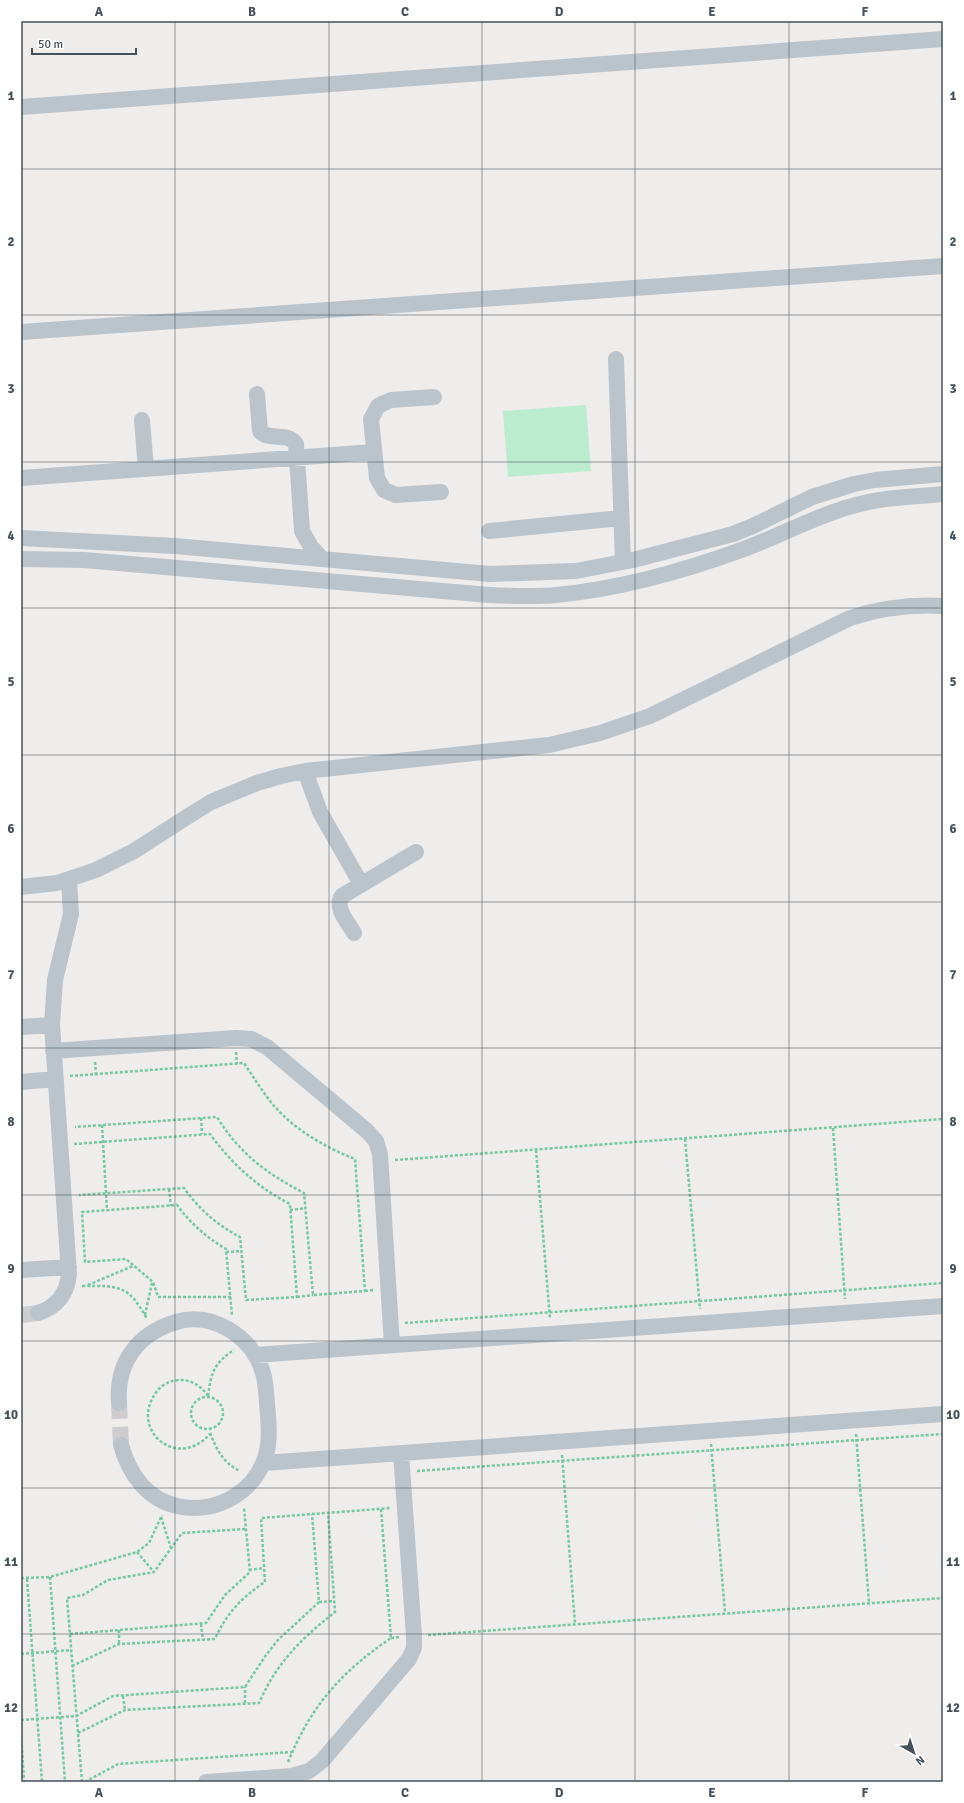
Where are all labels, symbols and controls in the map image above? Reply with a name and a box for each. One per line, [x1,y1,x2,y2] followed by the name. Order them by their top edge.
[95,4,104,20] text: A
[248,4,256,20] text: B
[401,4,409,20] text: C
[555,4,564,20] text: D
[708,4,716,20] text: E
[862,4,869,20] text: F
[32,30,136,56] scale bar
[38,37,63,52] text: 50 m
[7,88,15,104] text: 1
[949,88,957,104] text: 1
[7,234,15,250] text: 2
[949,234,957,250] text: 2
[7,381,15,397] text: 3
[949,381,957,397] text: 3
[7,528,15,544] text: 4
[949,528,957,544] text: 4
[7,674,15,690] text: 5
[949,674,957,690] text: 5
[7,821,15,837] text: 6
[949,821,957,837] text: 6
[7,967,15,983] text: 7
[949,967,957,983] text: 7
[7,1114,15,1130] text: 8
[949,1114,957,1130] text: 8
[7,1261,15,1277] text: 9
[949,1261,957,1277] text: 9
[4,1407,18,1423] text: 10
[946,1407,960,1423] text: 10
[4,1554,18,1570] text: 11
[946,1554,960,1570] text: 11
[4,1700,18,1716] text: 12
[946,1700,960,1716] text: 12
[894,1733,934,1773] north arrow
[913,1753,927,1768] text: N
[95,1785,104,1801] text: A
[248,1785,256,1801] text: B
[401,1785,409,1801] text: C
[555,1785,564,1801] text: D
[708,1785,716,1801] text: E
[862,1785,869,1801] text: F

